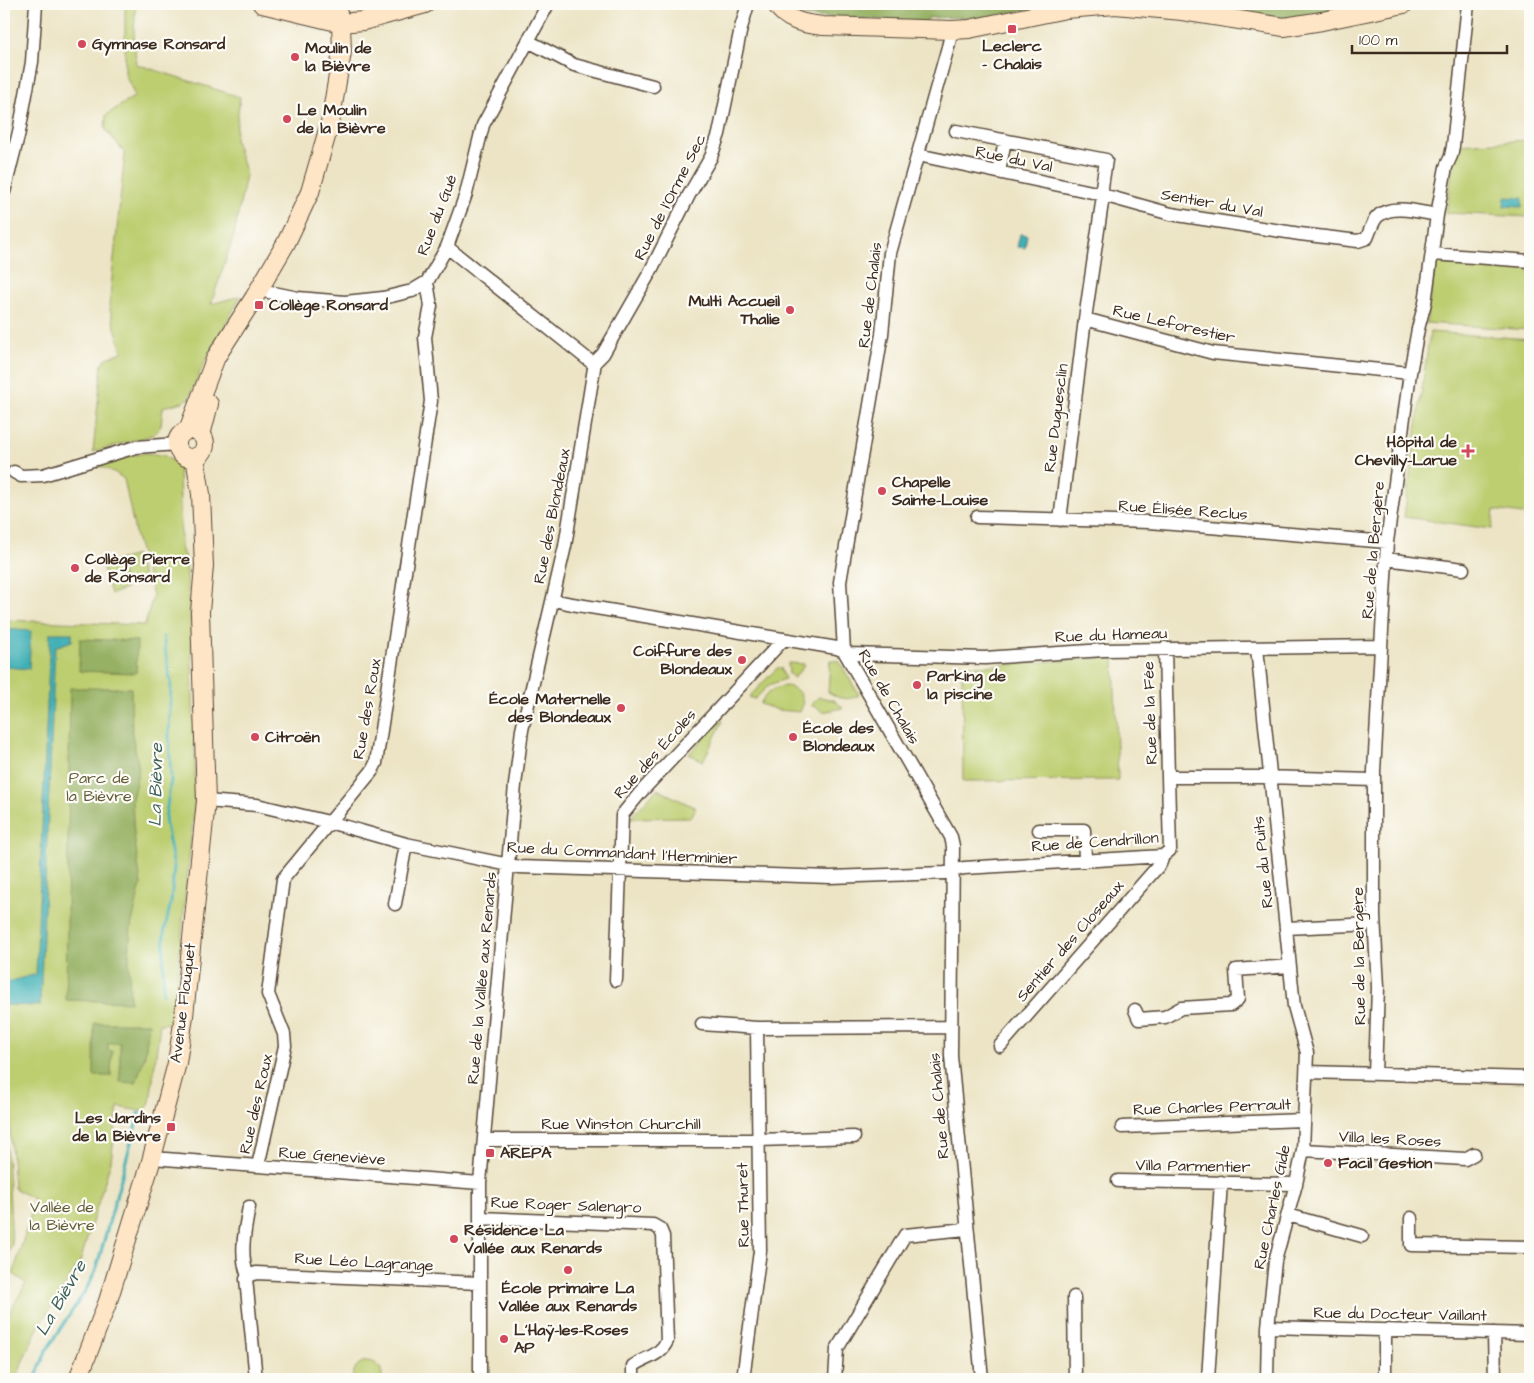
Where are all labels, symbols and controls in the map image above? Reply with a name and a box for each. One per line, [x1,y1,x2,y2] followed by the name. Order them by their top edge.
[1352,22,1506,54] scale bar
[1006,23,1018,35] marker: Leclerc - Chalais
[1359,30,1398,51] text: 100 m
[92,33,226,56] place label: Gymnase Ronsard
[982,35,1043,75] place label: Leclerc - Chalais
[305,37,372,77] place label: Moulin de la Bièvre
[76,38,88,50] marker: Gymnase Ronsard
[289,51,301,63] marker: Moulin de la Bièvre
[296,99,386,139] place label: Le Moulin de la Bièvre
[281,113,293,125] marker: Le Moulin de la Bièvre
[629,130,711,264] street label: Rue de l'Orme Sec
[974,140,1054,178] street label: Rue du Val
[411,171,463,259] street label: Rue du Gué
[1159,183,1265,223] street label: Sentier du Val
[853,241,887,349] street label: Rue de Chalais
[689,290,780,330] place label: Multi Accueil Thalie
[269,294,389,318] place label: Collège Ronsard
[253,299,265,311] marker: Collège Ronsard
[1111,299,1237,349] street label: Rue Leforestier
[784,304,796,316] marker: Multi Accueil Thalie
[1038,362,1075,474] street label: Rue Duguesclin
[1355,431,1457,472] place label: Hôpital de Chevilly-Larue
[1461,444,1475,458] marker: Hôpital de Chevilly-Larue
[528,446,576,586] street label: Rue des Blondeaux
[891,471,989,511] place label: Chapelle Sainte-Louise
[1356,480,1391,620] street label: Rue de la Bergère
[876,485,888,497] marker: Chapelle Sainte-Louise
[1118,495,1248,525] street label: Rue Élisée Reclus
[84,548,190,588] place label: Collège Pierre de Ronsard
[69,562,81,574] marker: Collège Pierre de Ronsard
[1054,622,1168,648] street label: Rue du Hameau
[633,640,732,680] place label: Coiffure des Blondeaux
[853,645,925,749] street label: Rue de Chalais
[736,654,748,666] marker: Coiffure des Blondeaux
[347,656,387,761] street label: Rue des Roux
[1137,661,1163,765] street label: Rue de la Fée
[927,665,1006,705] place label: Parking de la piscine
[911,679,923,691] marker: Parking de la piscine
[489,688,611,728] place label: École Maternelle des Blondeaux
[615,702,627,714] marker: École Maternelle des Blondeaux
[609,704,701,804] street label: Rue des Écoles
[803,717,875,757] place label: École des Blondeaux
[265,726,320,748] place label: Citroën
[249,731,261,743] marker: Citroën
[787,731,799,743] marker: École des Blondeaux
[143,742,169,827] water label: La Bièvre
[66,767,132,807] park label: Parc de la Bièvre
[1247,815,1279,909] street label: Rue du Puits
[1031,827,1159,857] street label: Rue de Cendrillon
[506,836,738,870] street label: Rue du Commandant l'Herminier
[462,871,502,1085] street label: Rue de la Vallée aux Renards
[1011,875,1129,1006] street label: Sentier des Closeaux
[1347,886,1372,1025] street label: Rue de la Bergère
[165,941,201,1064] street label: Avenue Flouquet
[234,1051,278,1156] street label: Rue des Roux
[923,1052,955,1160] street label: Rue de Chalais
[1133,1093,1292,1121] street label: Rue Charles Perrault
[71,1107,161,1147] place label: Les Jardins de la Bièvre
[541,1113,701,1135] street label: Rue Winston Churchill
[165,1121,177,1133] marker: Les Jardins de la Bièvre
[1338,1125,1442,1153] street label: Villa les Roses
[278,1141,387,1171] street label: Rue Geneviève
[500,1142,552,1164] place label: AREPA
[1248,1142,1296,1271] street label: Rue Charles Gide
[484,1147,496,1159] marker: AREPA
[1338,1152,1432,1174] place label: Facil Gestion
[1135,1154,1251,1178] street label: Villa Parmentier
[1322,1157,1334,1169] marker: Facil Gestion
[731,1162,755,1247] street label: Rue Thuret
[490,1191,642,1220] street label: Rue Roger Salengro
[29,1196,95,1236] park label: Vallée de la Bièvre
[463,1219,602,1259] place label: Résidence La Vallée aux Renards
[448,1233,460,1245] marker: Résidence La Vallée aux Renards
[294,1247,434,1278] street label: Rue Léo Lagrange
[29,1255,93,1340] water label: La Bièvre
[562,1264,574,1276] marker: École primaire La Vallée aux Renards
[498,1277,637,1317] place label: École primaire La Vallée aux Renards
[1313,1301,1487,1327] street label: Rue du Docteur Vaillant
[514,1319,629,1359] place label: L'Haÿ-les-Roses AP
[498,1333,510,1345] marker: L'Haÿ-les-Roses AP

